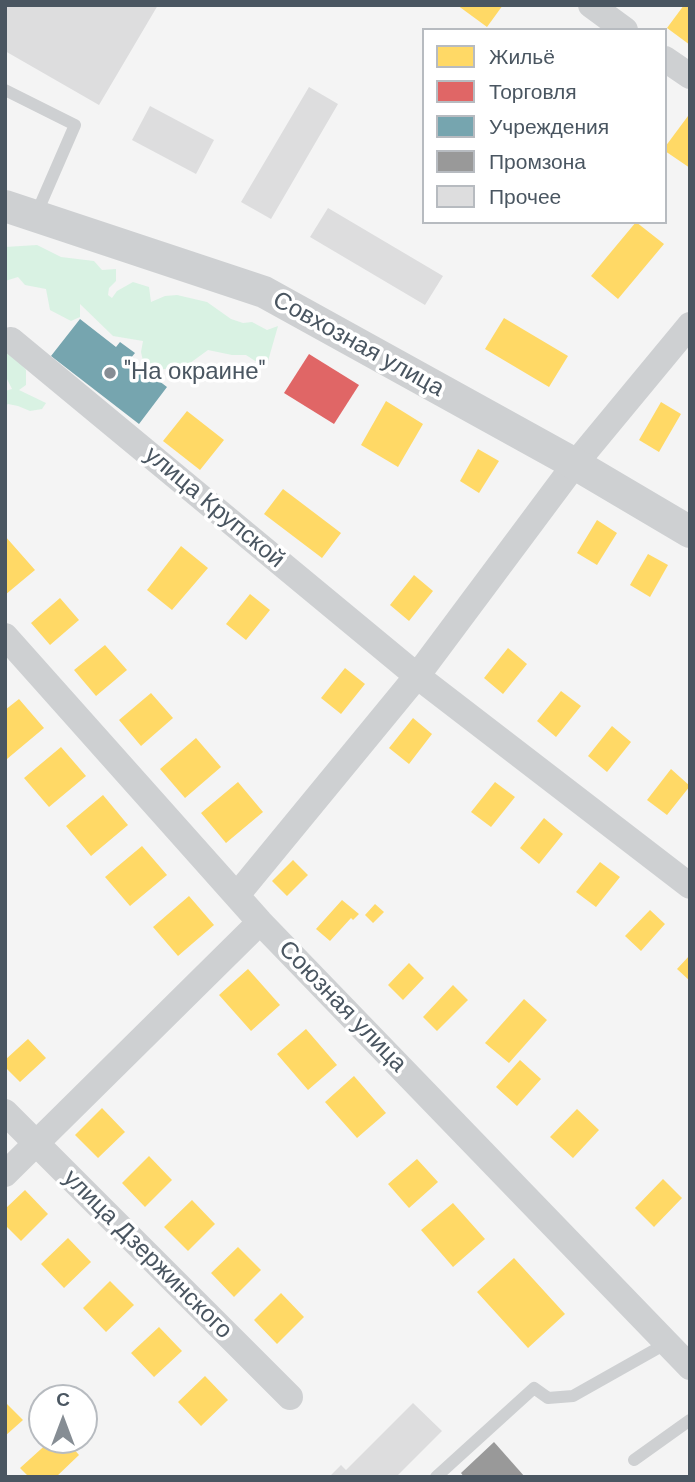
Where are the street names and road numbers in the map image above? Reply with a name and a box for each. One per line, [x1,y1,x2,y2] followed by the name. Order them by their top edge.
[267,286,449,404] street label: Совхозная улица
[138,441,290,575] street label: улица Крупской
[272,935,412,1079] street label: Союзная улица
[56,1164,238,1346] street label: улица Дзержинского

